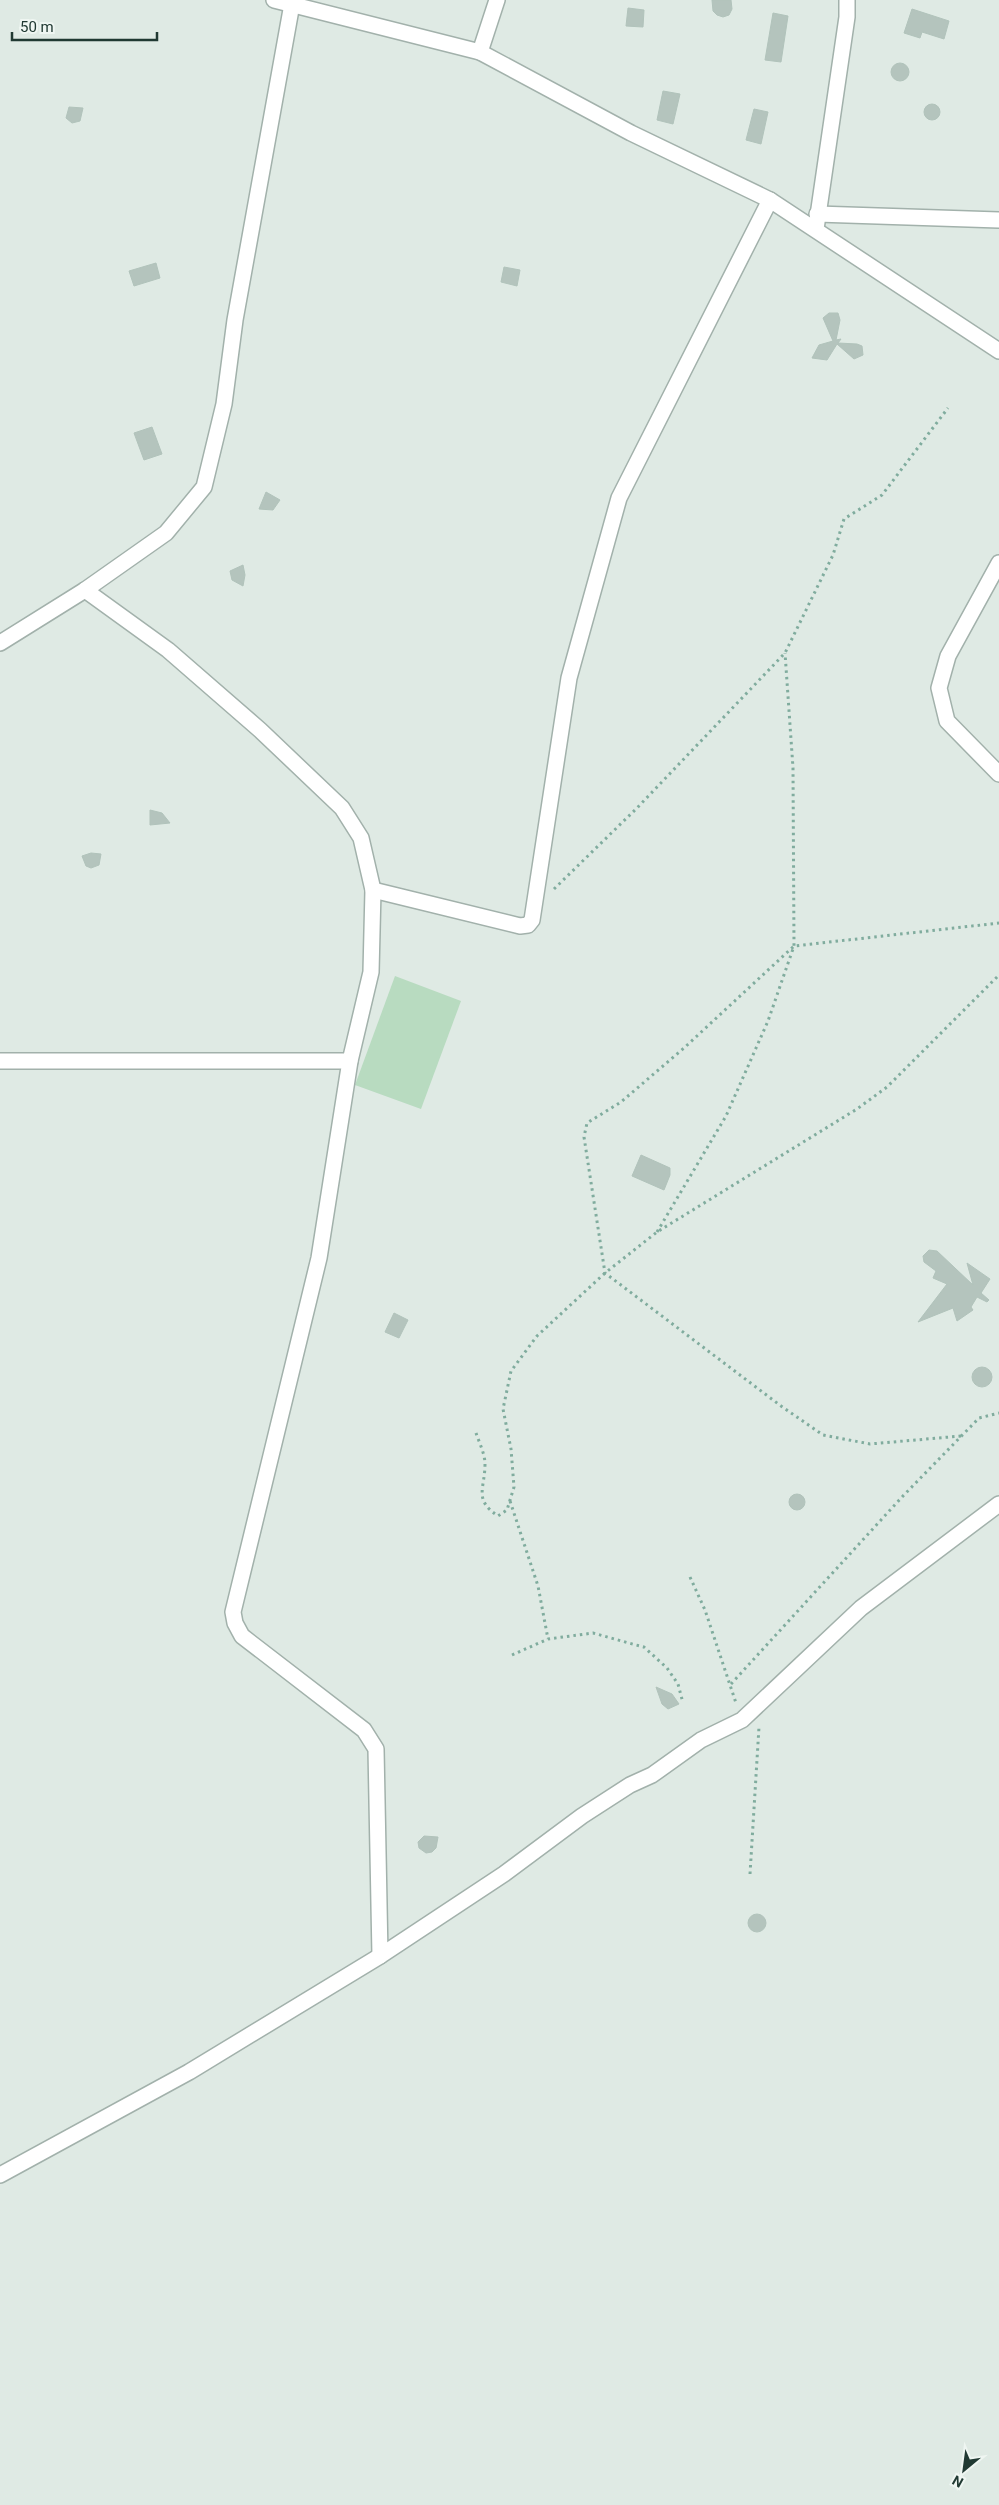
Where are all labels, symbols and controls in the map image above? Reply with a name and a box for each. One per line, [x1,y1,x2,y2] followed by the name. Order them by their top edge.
[12,10,158,42] scale bar
[20,18,54,36] text: 50 m
[939,2445,989,2495] north arrow
[949,2472,966,2491] text: N

